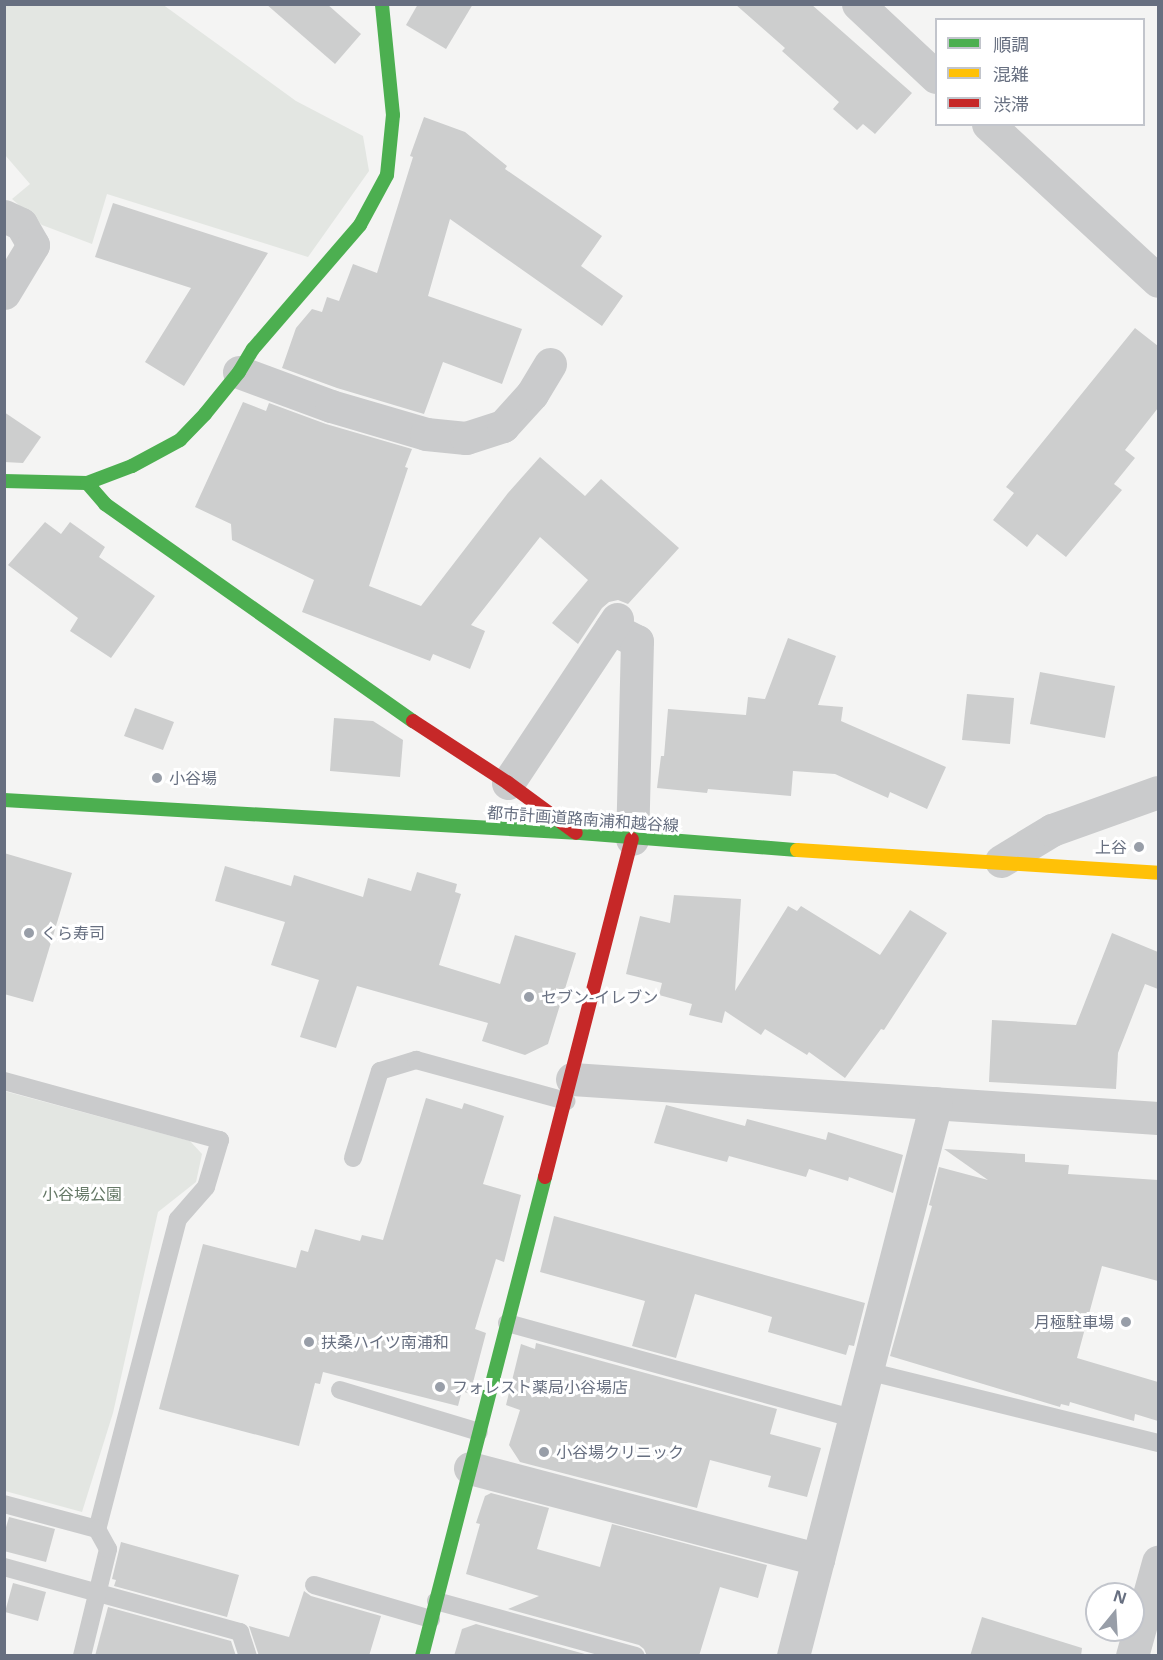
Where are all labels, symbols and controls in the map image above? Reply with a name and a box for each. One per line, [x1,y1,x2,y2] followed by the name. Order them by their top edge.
[935,18,1145,126] legend
[993,32,1029,56] text: 順調
[993,62,1029,86] text: 混雑
[993,92,1029,116] text: 渋滞
[169,768,217,788] place label: 小谷場
[150,771,164,785] marker: 小谷場
[487,803,679,835] street label: 都市計画道路南浦和越谷線
[1095,837,1127,857] place label: 上谷
[1132,840,1146,854] marker: 上谷
[41,923,105,943] place label: くら寿司
[22,926,36,940] marker: くら寿司
[541,987,658,1007] place label: セブン-イレブン
[522,990,536,1004] marker: セブン-イレブン
[42,1184,122,1204] park label: 小谷場公園
[1034,1312,1114,1332] place label: 月極駐車場
[1119,1315,1133,1329] marker: 月極駐車場
[321,1332,449,1352] place label: 扶桑ハイツ南浦和
[302,1335,316,1349] marker: 扶桑ハイツ南浦和
[452,1377,628,1397] place label: フォレスト薬局小谷場店
[433,1380,447,1394] marker: フォレスト薬局小谷場店
[556,1442,684,1462] place label: 小谷場クリニック
[537,1445,551,1459] marker: 小谷場クリニック
[1085,1582,1145,1642] north arrow
[1110,1584,1130,1609] text: N

